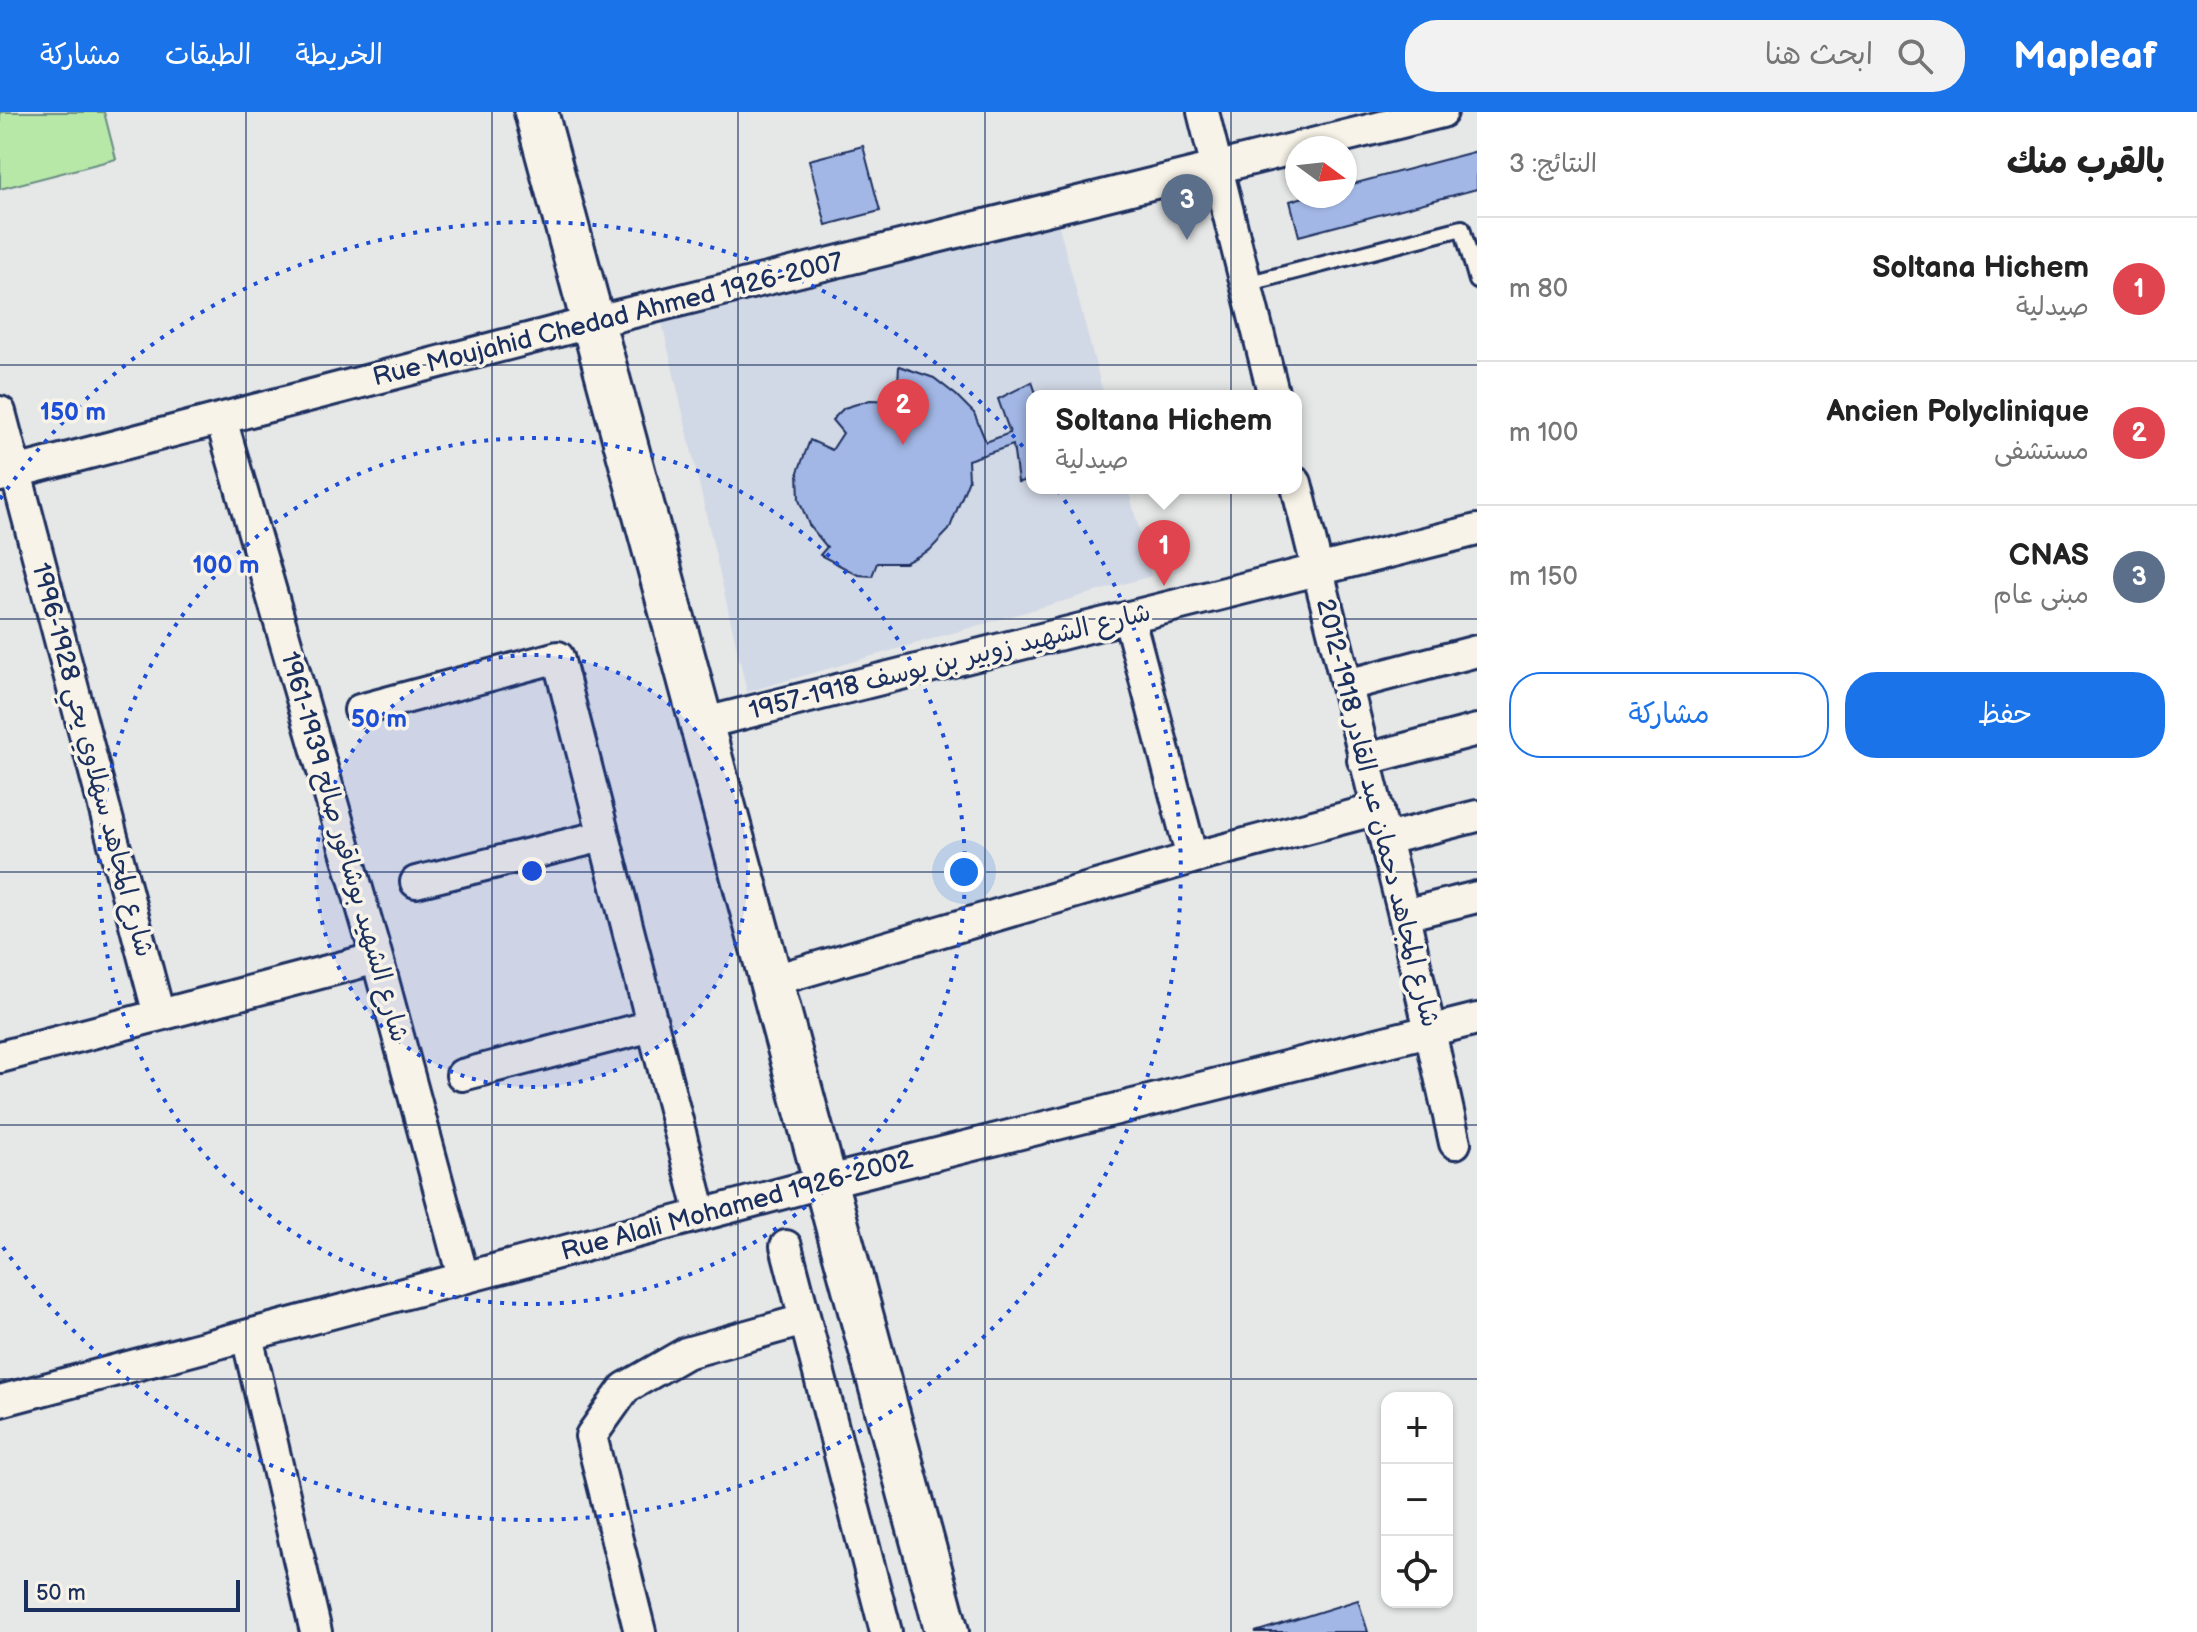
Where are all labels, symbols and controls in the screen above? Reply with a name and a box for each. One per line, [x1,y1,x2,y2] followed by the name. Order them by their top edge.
[1405,20,1965,92] search box
[1893,34,1937,78] icon: search
[2013,34,2157,79] text: Mapleaf
[1765,37,1873,73] text: ابحث هنا
[40,39,121,72] text: مشاركة
[165,39,251,72] text: الطبقات
[295,39,383,72] text: الخريطة
[1285,136,1357,208] north arrow
[2007,142,2165,183] text: بالقرب منك
[1509,149,1597,180] text: النتائج: 3
[1161,174,1213,240] pin: 3
[370,246,847,394] street label: Rue Moujahid Chedad Ahmed 1926-2007
[1872,250,2089,286] text: Soltana Hichem
[1509,274,1568,305] text: 80 m
[2134,274,2144,305] text: 1
[2016,292,2089,323] text: صيدلية
[877,379,929,445] pin: 2
[1026,390,1302,494] popup
[1826,394,2089,430] text: Ancien Polyclinique
[40,398,106,427] text: 150 m
[1056,403,1272,439] text: Soltana Hichem
[1509,418,1578,449] text: 100 m
[2131,418,2147,449] text: 2
[1994,436,2089,467] text: مستشفى
[1056,445,1129,476] text: صيدلية
[1138,520,1190,586] pin: 1
[2009,538,2089,574] text: CNAS
[193,551,259,580] text: 100 m
[19,560,160,962] street label: شارع المجاهد سهلاوي يحي 1928-1996
[1509,562,1578,593] text: 150 m
[2131,562,2147,593] text: 3
[1993,580,2089,611] text: مبنى عام
[1308,596,1445,1031] street label: شارع المجاهد دحمان عبد القادر 1918-2012
[746,597,1154,728] street label: شارع الشهيد زوبير بن يوسف 1918-1957
[272,648,415,1046] street label: شارع الشهيد بوشاقور صالح 1939-1961
[1509,672,1829,758] button: مشاركة
[1845,672,2165,758] button: حفظ
[351,705,407,734] text: 50 m
[944,852,984,892] your location
[518,857,546,885] centre of rings
[558,1144,917,1268] street label: Rue Alali Mohamed 1926-2002
[1381,1392,1453,1608] map controls
[1381,1392,1453,1464] button: +
[1381,1464,1453,1536] button: −
[1381,1536,1453,1608] button: locate
[24,1576,240,1612] scale bar
[36,1580,86,1607] text: 50 m

